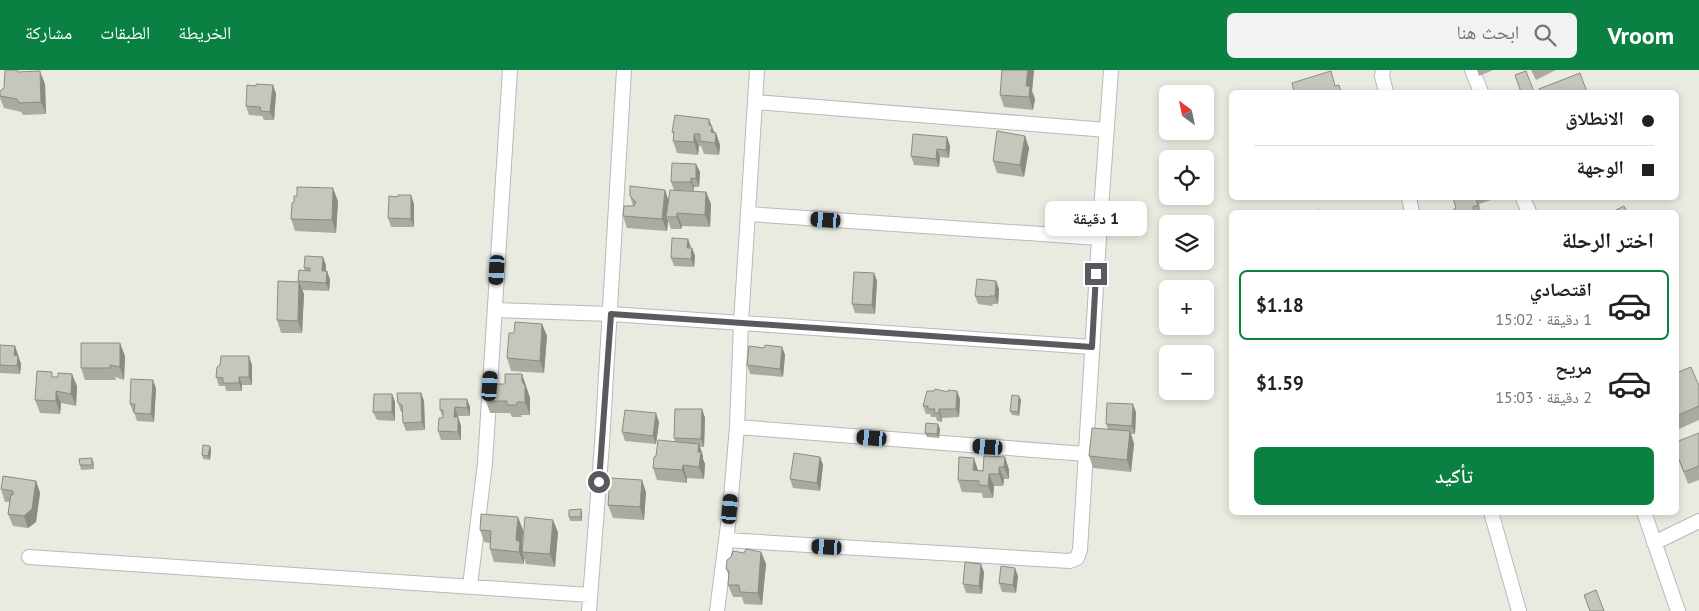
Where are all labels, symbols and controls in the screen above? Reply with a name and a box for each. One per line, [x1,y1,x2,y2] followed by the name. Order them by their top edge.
[1227,13,1577,58] search box
[1456,20,1519,44] text: ابحث هنا
[1607,20,1674,51] text: Vroom
[25,21,72,44] text: مشاركة
[100,21,150,44] text: الطبقات
[178,21,231,44] text: الخريطة
[1531,21,1559,49] icon: search
[1159,85,1214,140] north arrow
[1159,85,1214,400] map controls
[1565,106,1624,130] text: الانطلاق
[1159,150,1214,205] button: locate
[1576,155,1624,179] text: الوجهة
[1045,202,1147,236] callout: 1 دقيقة
[1073,208,1119,228] text: 1 دقيقة
[810,211,841,229] car
[1159,215,1214,270] button: layers
[1562,226,1654,254] text: اختر الرحلة
[488,255,505,285] car
[1085,263,1107,285] route end
[1530,277,1592,301] text: اقتصادي
[1159,280,1214,335] button: +
[1607,283,1652,328] icon: car
[1256,293,1304,317] text: $1.18
[1495,309,1592,329] text: 1 دقيقة · 15:02
[1159,345,1214,400] button: −
[1555,355,1592,379] text: مريح
[1607,361,1652,406] icon: car
[481,371,498,401] car
[1256,371,1304,395] text: $1.59
[1495,387,1592,407] text: 2 دقيقة · 15:03
[856,429,887,447] car
[972,438,1003,456] car
[1254,447,1654,505] button: تأكيد
[588,471,610,493] route start
[721,493,738,525] car
[811,539,842,555] car

